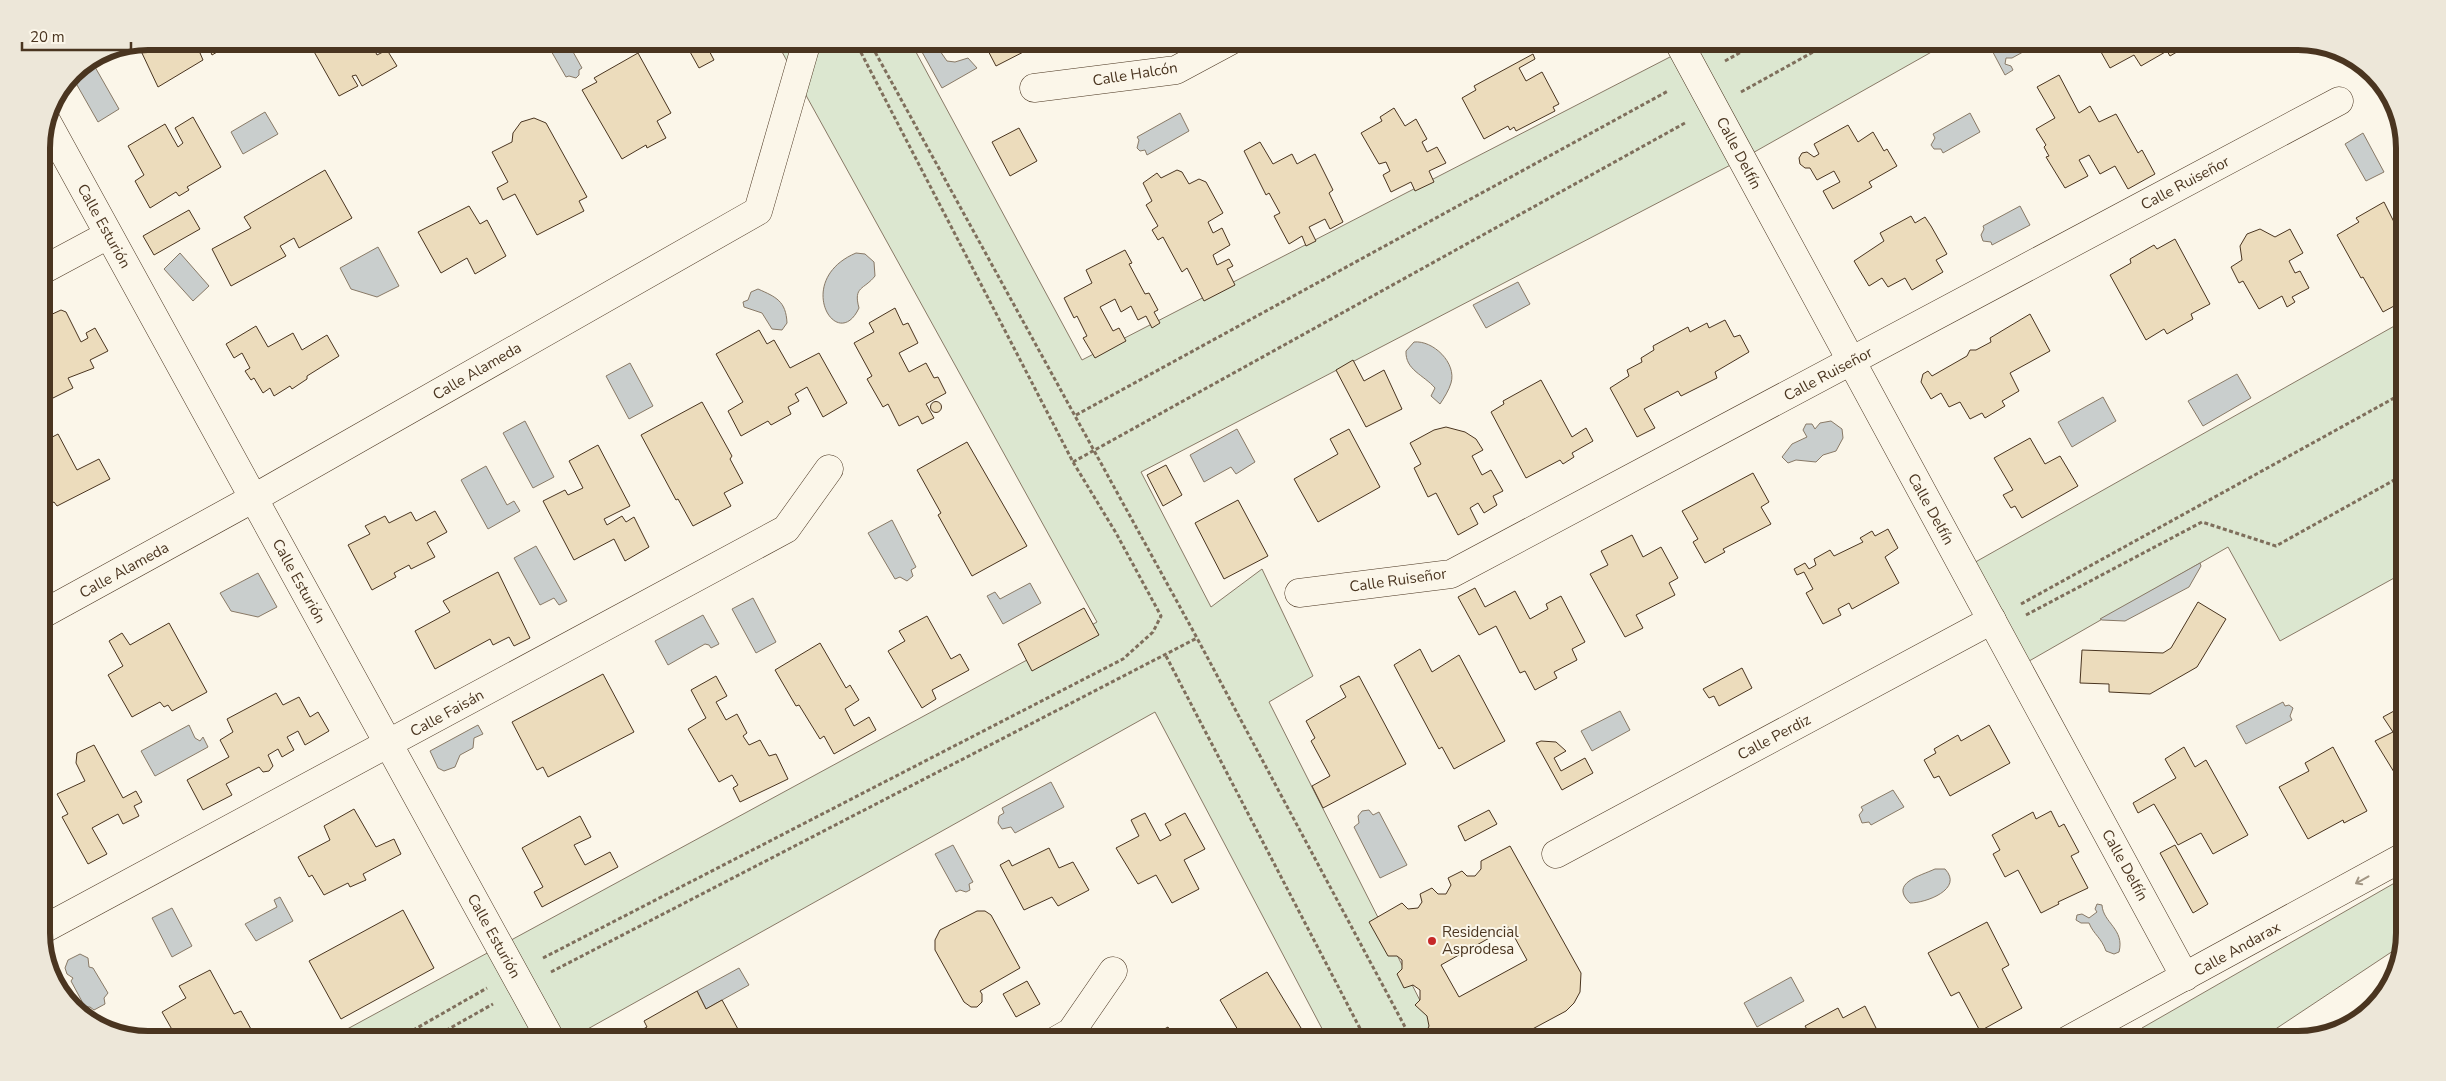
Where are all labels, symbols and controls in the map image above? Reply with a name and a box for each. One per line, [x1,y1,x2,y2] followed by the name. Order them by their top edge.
[22,20,131,52] scale bar
[30,27,65,47] text: 20 m
[1091,57,1179,91] street label: Calle Halcón
[1712,113,1766,193] street label: Calle Delfín
[2137,151,2233,215] street label: Calle Ruiseñor
[73,180,135,272] street label: Calle Esturión
[429,338,525,404] street label: Calle Alameda
[1780,342,1876,406] street label: Calle Ruiseñor
[1903,470,1959,548] street label: Calle Delfín
[268,535,330,627] street label: Calle Esturión
[76,537,172,603] street label: Calle Alameda
[1348,563,1448,597] street label: Calle Ruiseñor
[407,685,487,741] street label: Calle Faisán
[1734,709,1814,765] street label: Calle Perdiz
[2097,826,2153,904] street label: Calle Delfín
[2355,876,2370,885] one-way arrow
[463,890,525,982] street label: Calle Esturión
[2190,917,2284,981] street label: Calle Andarax
[1442,922,1519,959] place label: Residencial Asprodesa
[1426,935,1438,947] marker: Residencial Asprodesa

